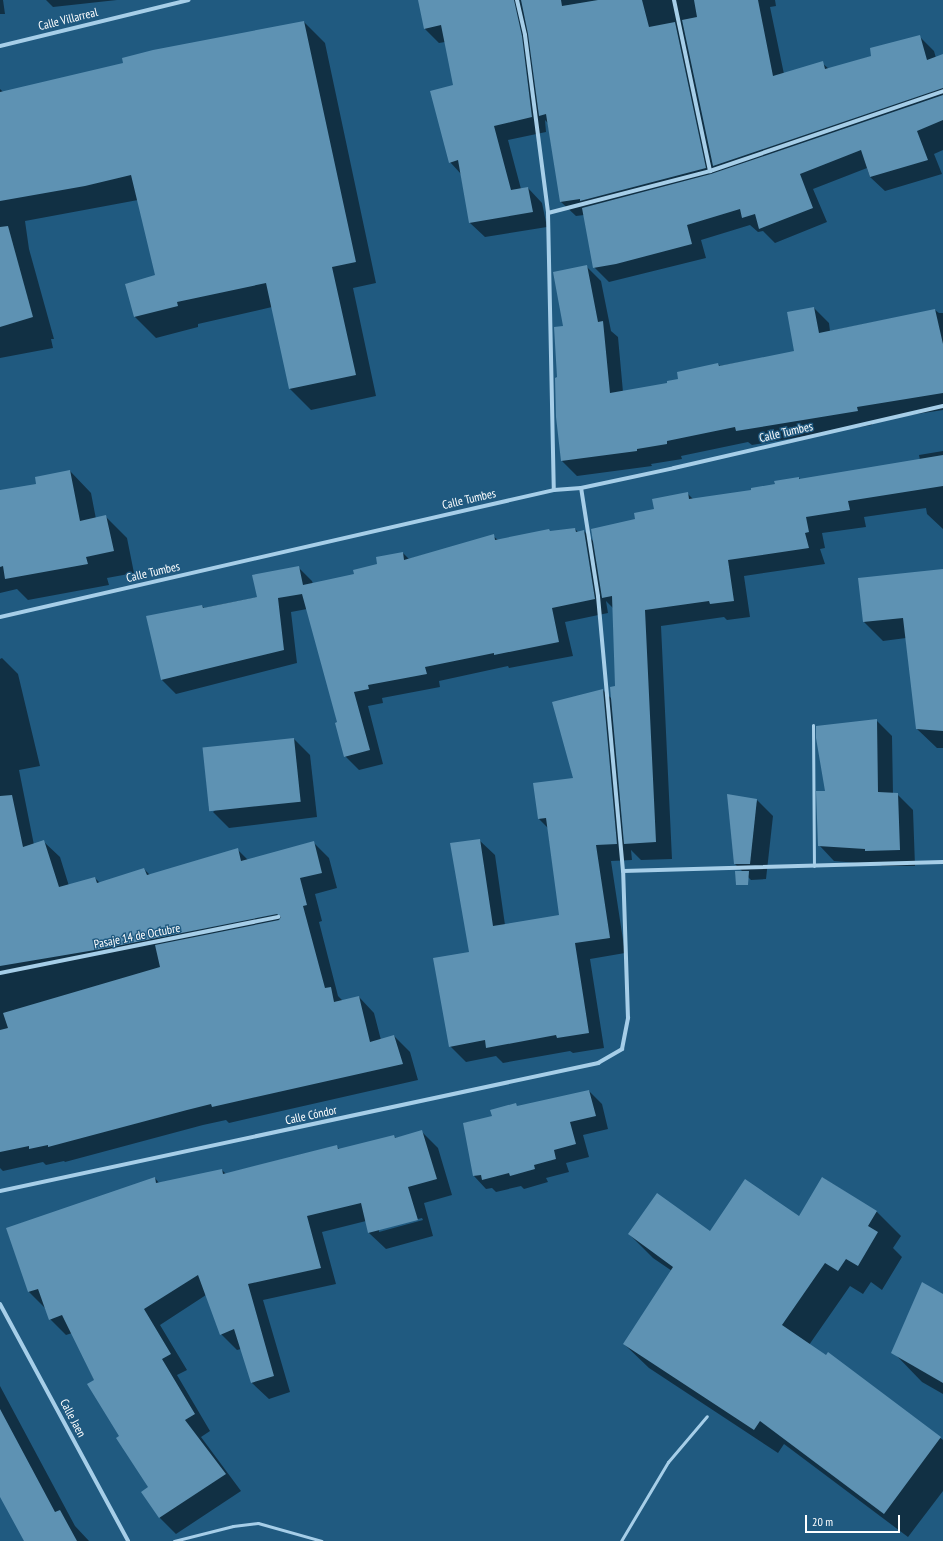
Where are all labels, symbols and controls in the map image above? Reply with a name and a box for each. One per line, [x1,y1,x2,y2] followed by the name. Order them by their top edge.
[37,5,99,33] street label: Calle Villarreal
[758,419,814,445] street label: Calle Tumbes
[441,486,497,512] street label: Calle Tumbes
[125,559,181,585] street label: Calle Tumbes
[93,921,181,951] street label: Pasaje 14 de Octubre
[284,1102,338,1128] street label: Calle Cóndor
[57,1396,89,1440] street label: Calle Jaen
[807,1507,902,1533] scale bar
[812,1514,833,1529] text: 20 m

